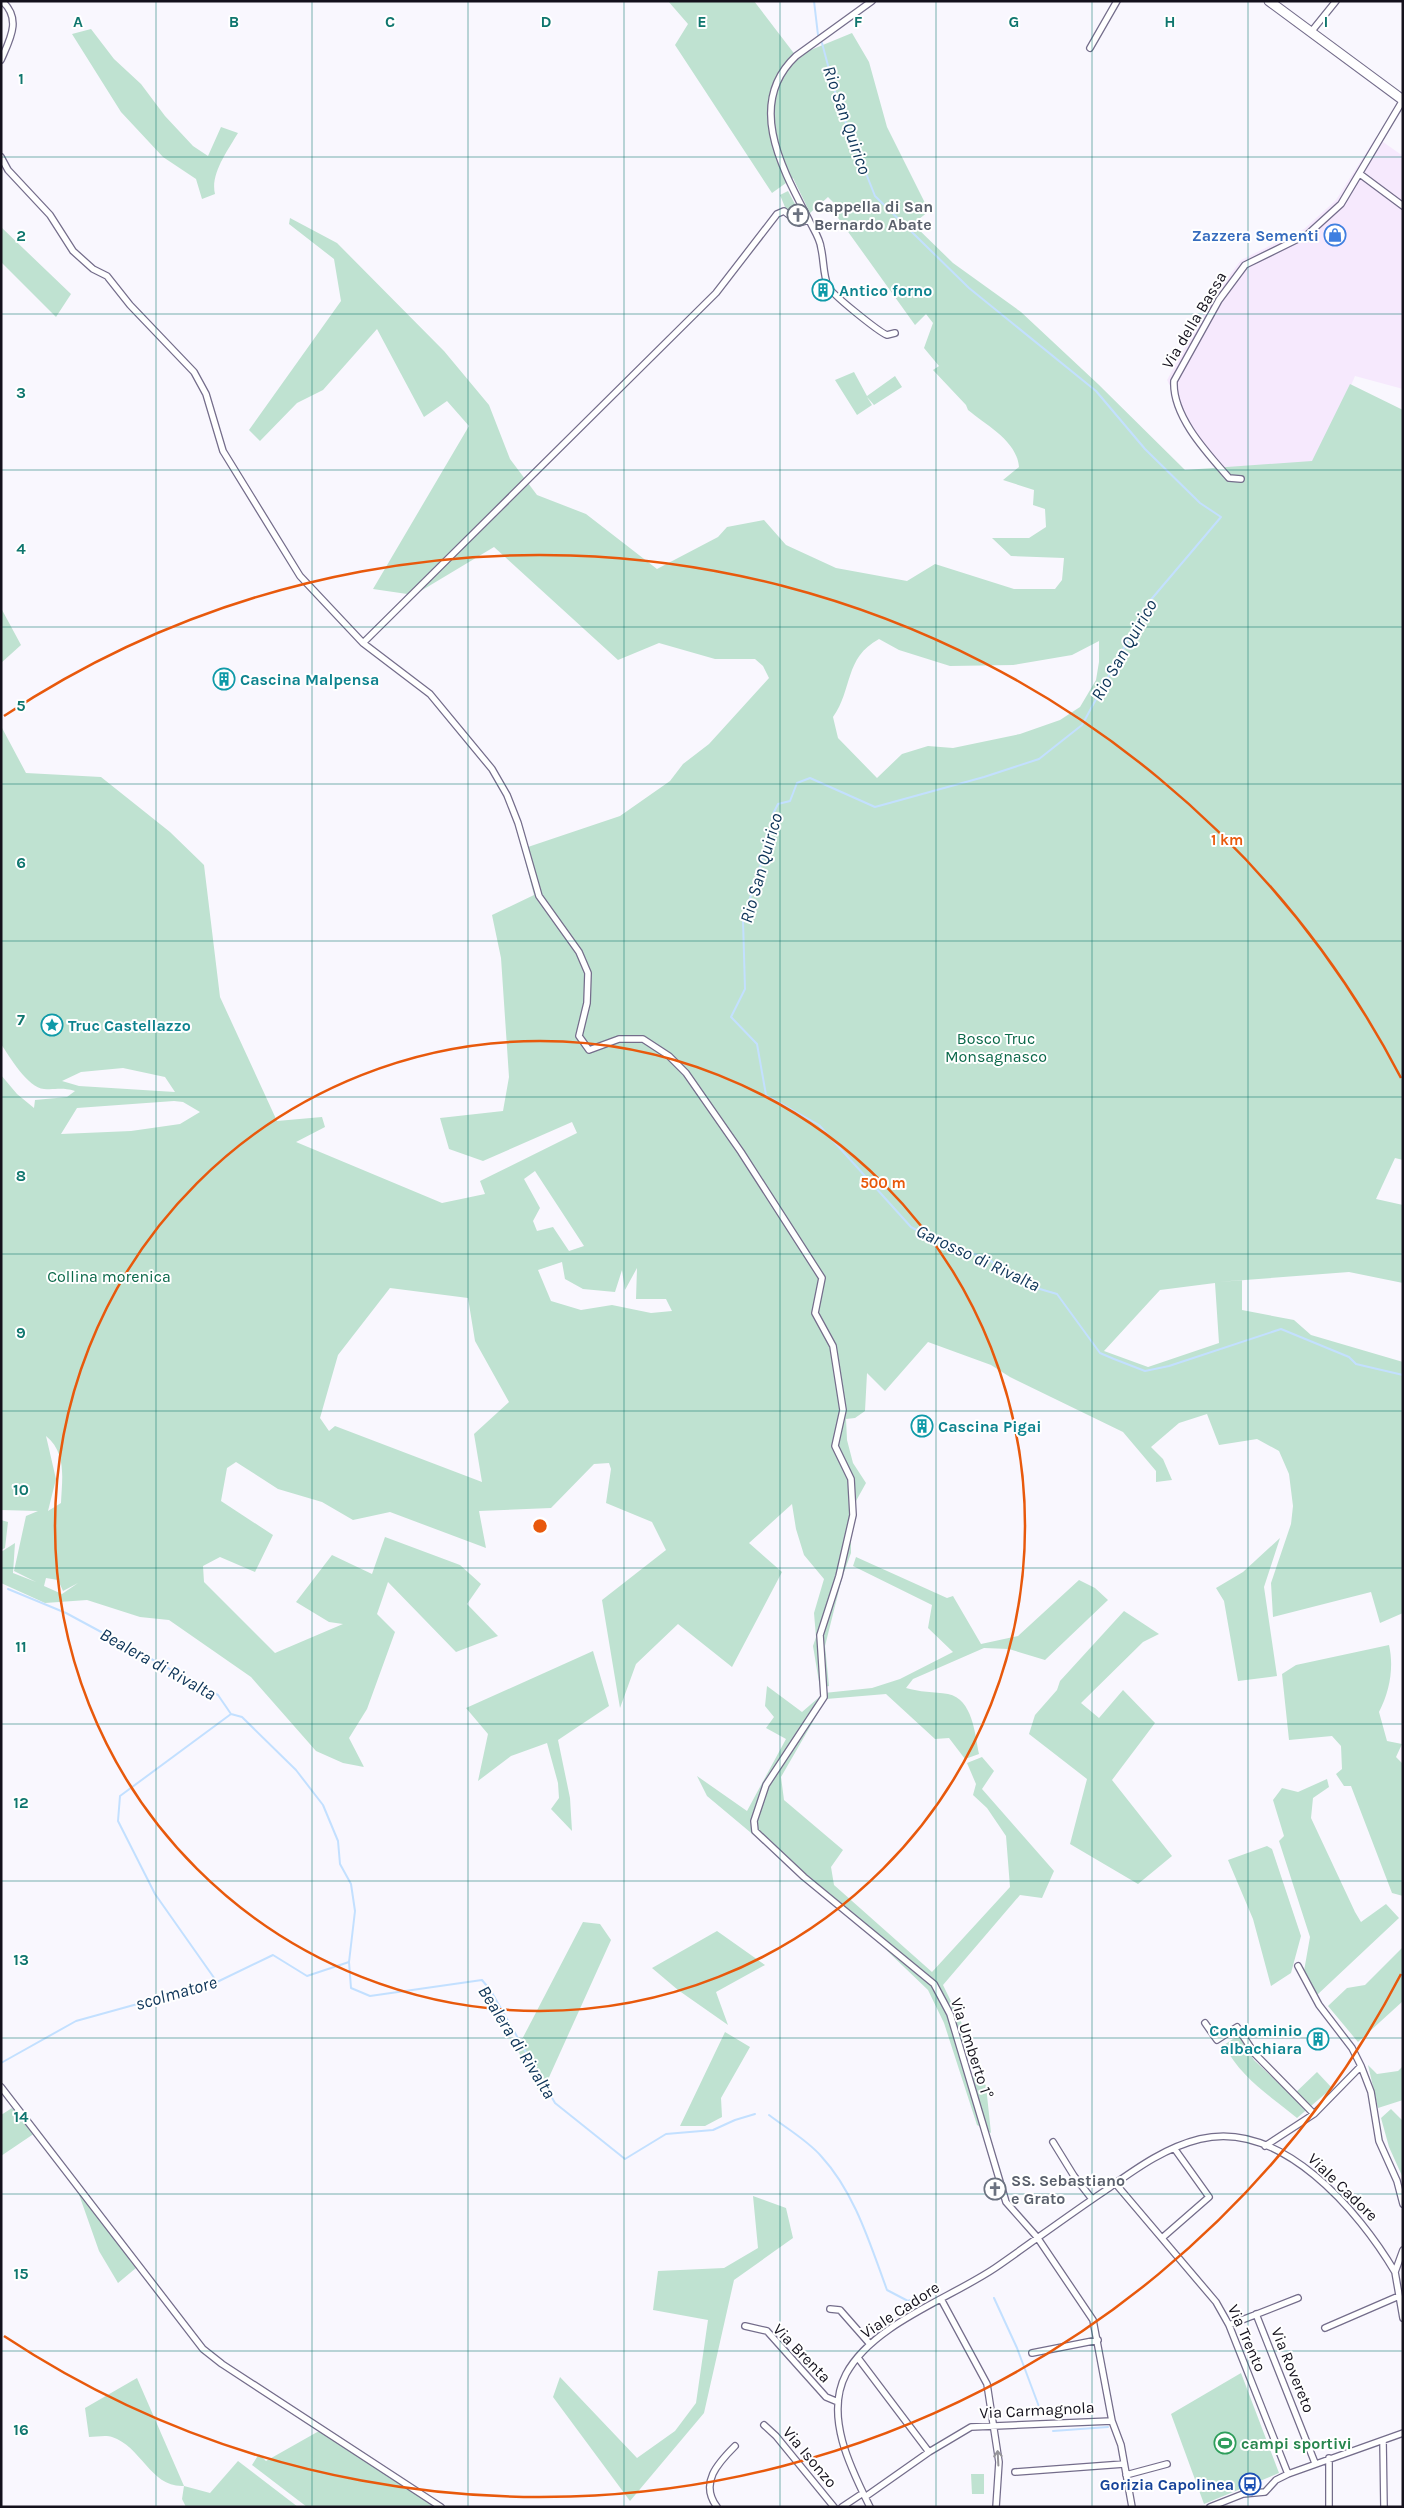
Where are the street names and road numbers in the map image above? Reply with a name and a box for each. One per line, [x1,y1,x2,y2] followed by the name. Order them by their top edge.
[1158,268,1230,372] street label: Via della Bassa
[947,1995,997,2101] street label: Via Umberto 1°
[1304,2149,1382,2225] street label: Viale Cadore
[857,2278,943,2342] street label: Viale Cadore
[1224,2301,1270,2375] street label: Via Trento
[769,2319,835,2387] street label: Via Brenta
[1267,2325,1319,2415] street label: Via Rovereto
[979,2397,1095,2423] street label: Via Carmagnola
[779,2423,841,2491] street label: Via Isonzo

